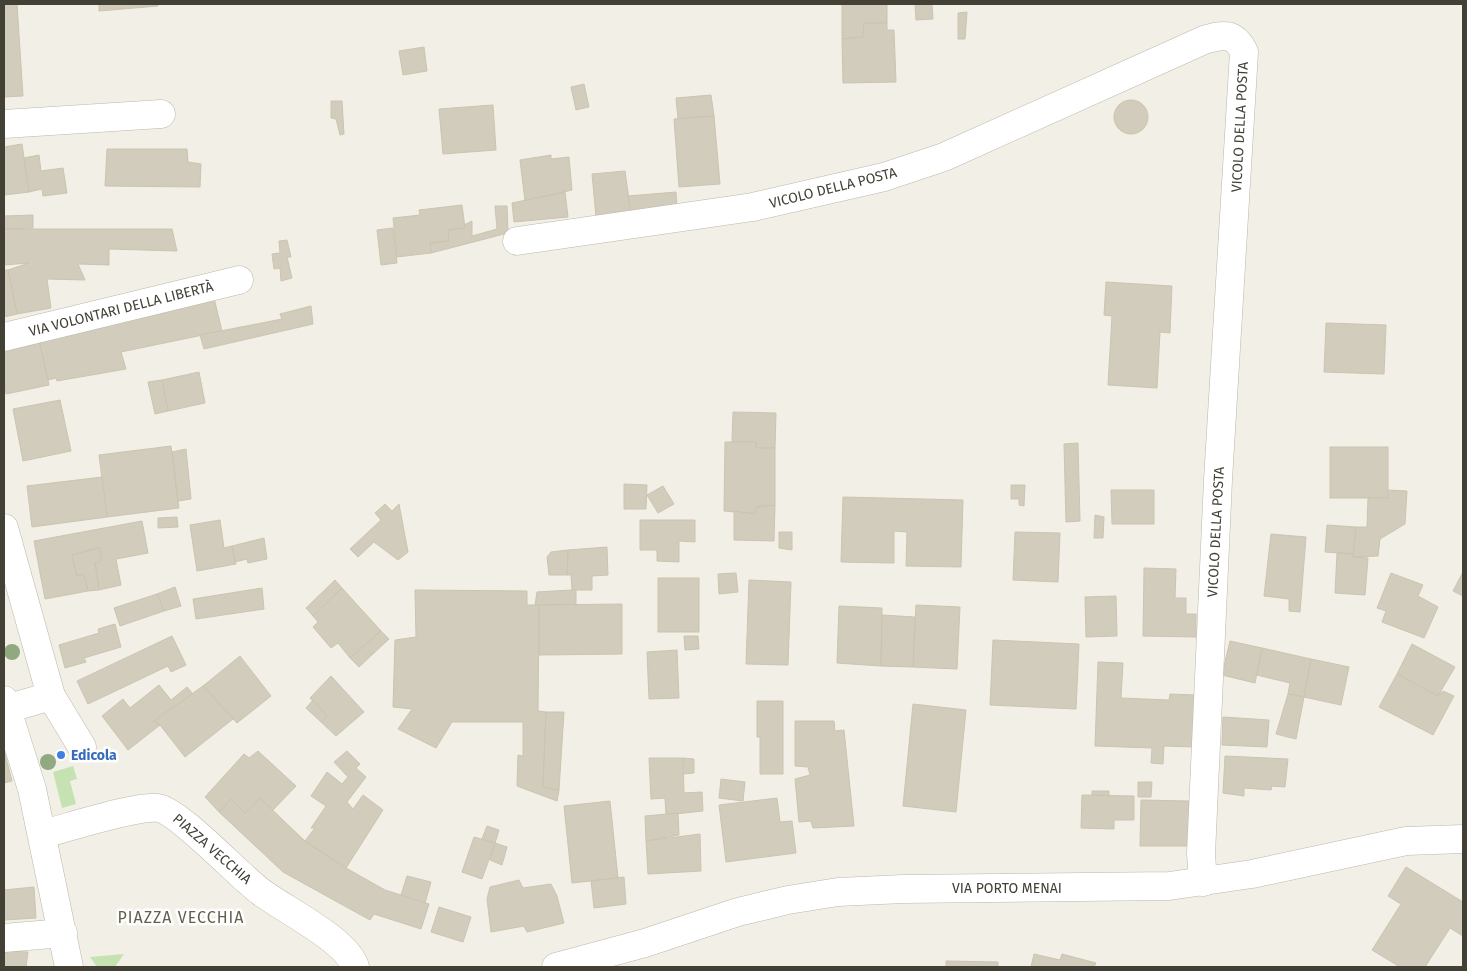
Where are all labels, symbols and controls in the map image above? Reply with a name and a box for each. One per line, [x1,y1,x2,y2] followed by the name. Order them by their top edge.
[1228,61,1252,193] street label: VICOLO DELLA POSTA
[767,164,899,212] street label: VICOLO DELLA POSTA
[27,277,215,340] street label: VIA VOLONTARI DELLA LIBERTÀ
[1204,466,1228,598] street label: VICOLO DELLA POSTA
[71,747,117,764] place label: Edicola
[55,749,67,761] marker: Edicola
[169,810,255,888] street label: PIAZZA VECCHIA
[952,880,1062,897] street label: VIA PORTO MENAI
[118,908,244,927] district label: PIAZZA VECCHIA

